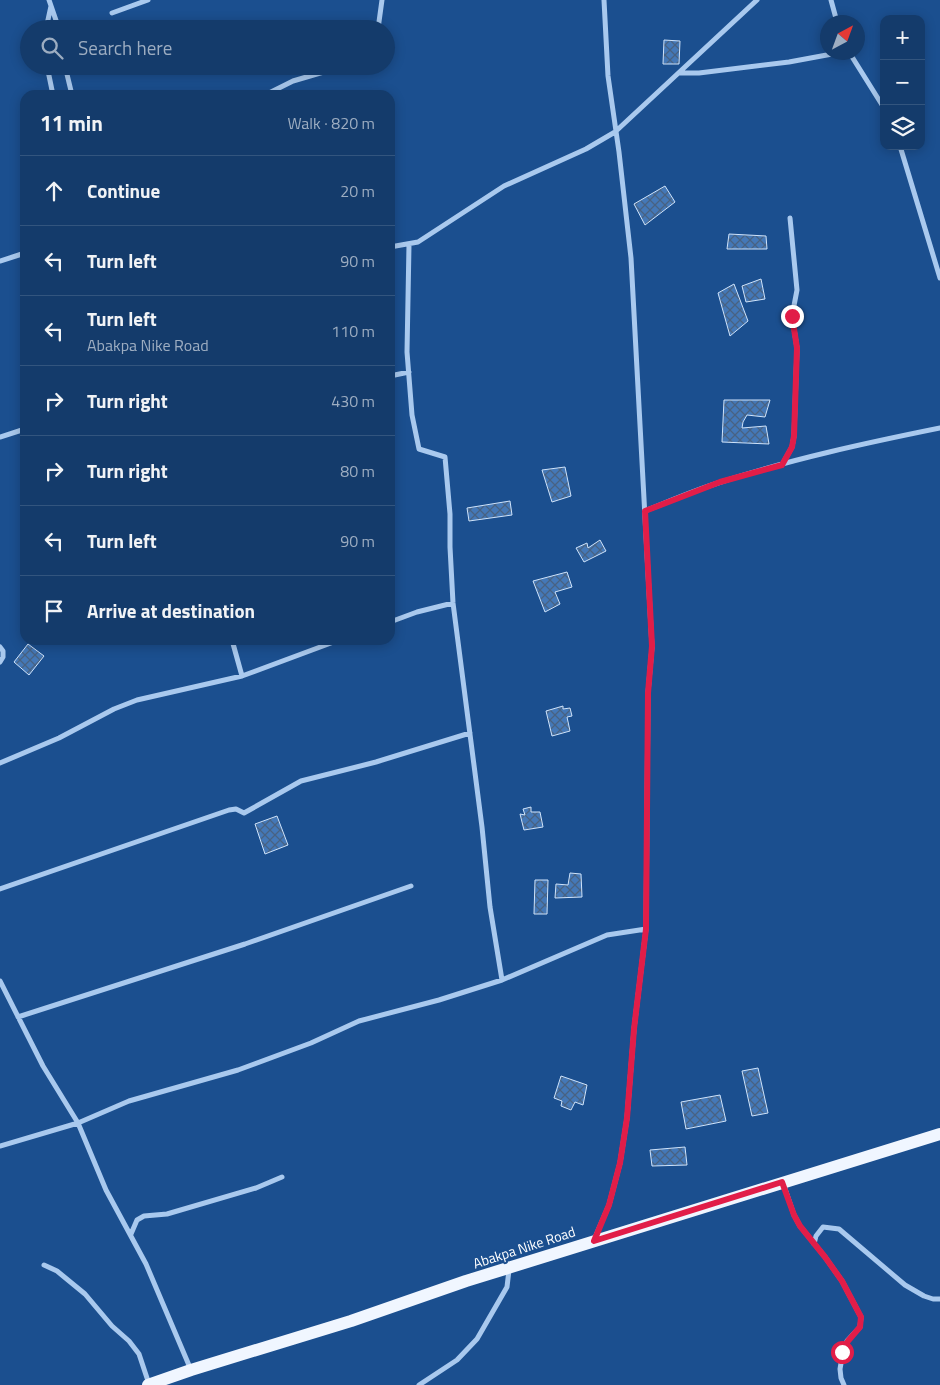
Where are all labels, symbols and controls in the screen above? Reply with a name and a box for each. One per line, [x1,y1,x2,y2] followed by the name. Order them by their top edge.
[820,15,865,60] north arrow
[880,15,925,150] map controls
[880,15,925,60] button: +
[20,20,395,75] search box
[78,33,172,62] text: Search here
[38,34,66,62] icon: search
[880,60,925,105] button: −
[880,105,925,150] button: layers
[40,107,103,139] text: 11 min
[287,111,375,135] text: Walk · 820 m
[87,176,160,205] text: Continue
[40,177,68,205] icon: ahead
[340,179,375,203] text: 20 m
[87,246,157,275] text: Turn left
[40,247,68,275] icon: left
[340,249,375,273] text: 90 m
[87,304,157,333] text: Turn left
[781,305,804,328] route end
[40,317,68,345] icon: left
[331,319,375,343] text: 110 m
[87,333,209,357] text: Abakpa Nike Road
[87,386,168,415] text: Turn right
[40,387,68,415] icon: right
[331,389,375,413] text: 430 m
[87,456,168,485] text: Turn right
[40,457,68,485] icon: right
[340,459,375,483] text: 80 m
[87,526,157,555] text: Turn left
[40,527,68,555] icon: left
[340,529,375,553] text: 90 m
[87,596,255,625] text: Arrive at destination
[40,597,68,625] icon: arrive
[470,1221,578,1273] street label: Abakpa Nike Road
[831,1341,854,1364] route start

